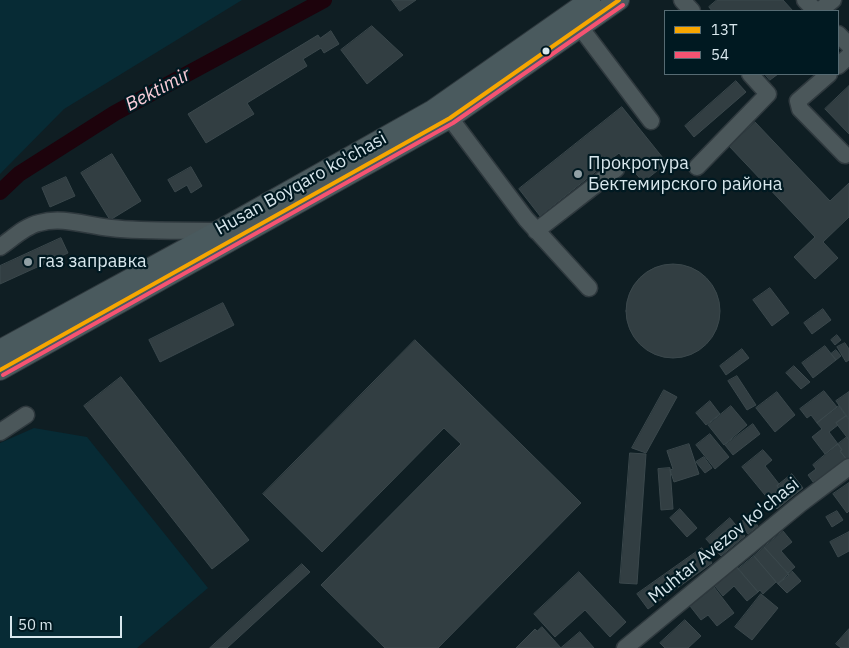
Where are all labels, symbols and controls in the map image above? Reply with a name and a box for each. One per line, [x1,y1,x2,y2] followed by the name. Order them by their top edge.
[664,10,839,75] legend
[711,20,738,39] text: 13Т
[711,45,729,64] text: 54
[541,46,551,56] unlabelled marker
[122,63,194,117] water label: Bektimir
[212,128,390,240] street label: Husan Boyqaro ko'chasi
[588,153,782,195] place label: Прокротура Бектемирского района
[572,168,584,180] marker: Прокротура Бектемирского района
[38,251,147,273] place label: газ заправка
[22,256,34,268] marker: газ заправка
[644,474,804,608] street label: Muhtar Avezov ko'chasi
[12,606,125,638] scale bar
[18,615,53,634] text: 50 m

